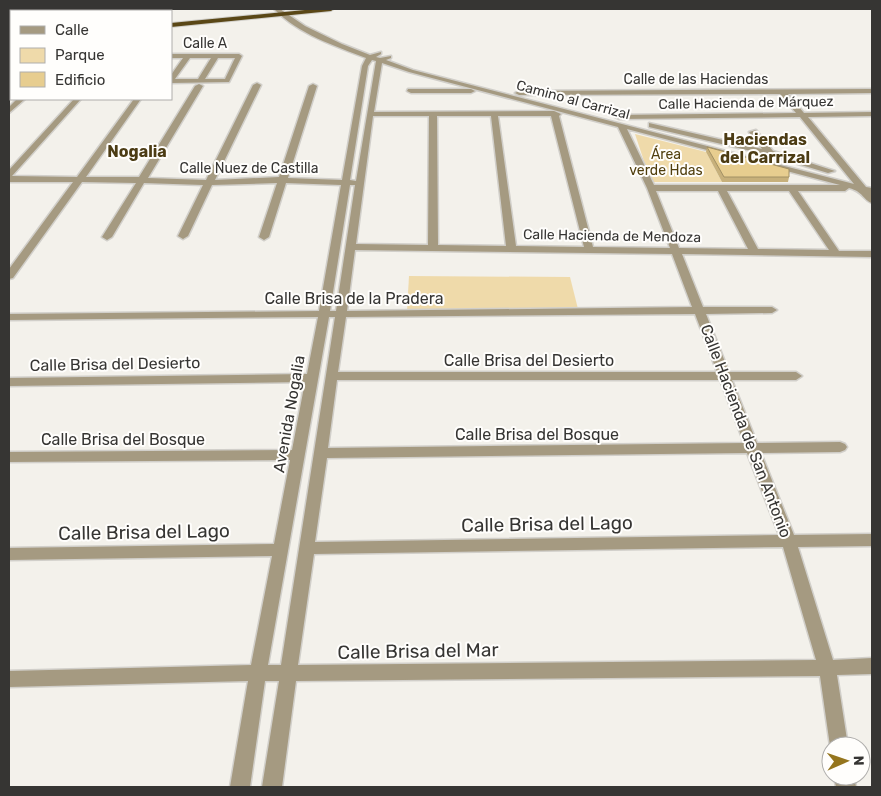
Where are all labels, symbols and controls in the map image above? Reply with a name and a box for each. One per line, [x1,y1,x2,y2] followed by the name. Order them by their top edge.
[10,10,172,100] legend
[55,21,89,39] text: Calle
[183,35,228,52] street label: Calle A
[55,46,105,64] text: Parque
[55,71,105,89] text: Edificio
[624,71,768,88] street label: Calle de las Haciendas
[514,77,632,123] street label: Camino al Carrizal
[658,93,834,113] street label: Calle Hacienda de Márquez
[720,130,810,167] district label: Haciendas del Carrizal
[107,142,167,161] district label: Nogalia
[629,145,703,179] park label: Área verde Hdas
[180,160,318,177] street label: Calle Nuez de Castilla
[523,226,701,246] street label: Calle Hacienda de Mendoza
[264,289,444,308] street label: Calle Brisa de la Pradera
[696,322,796,540] street label: Calle Hacienda de San Antonio
[444,351,614,370] street label: Calle Brisa del Desierto
[30,353,200,375] street label: Calle Brisa del Desierto
[269,354,309,474] street label: Avenida Nogalia
[455,425,619,444] street label: Calle Brisa del Bosque
[41,430,205,449] street label: Calle Brisa del Bosque
[461,511,633,537] street label: Calle Brisa del Lago
[58,519,230,545] street label: Calle Brisa del Lago
[337,638,499,664] street label: Calle Brisa del Mar
[821,736,871,786] north arrow
[850,755,867,766] text: N

